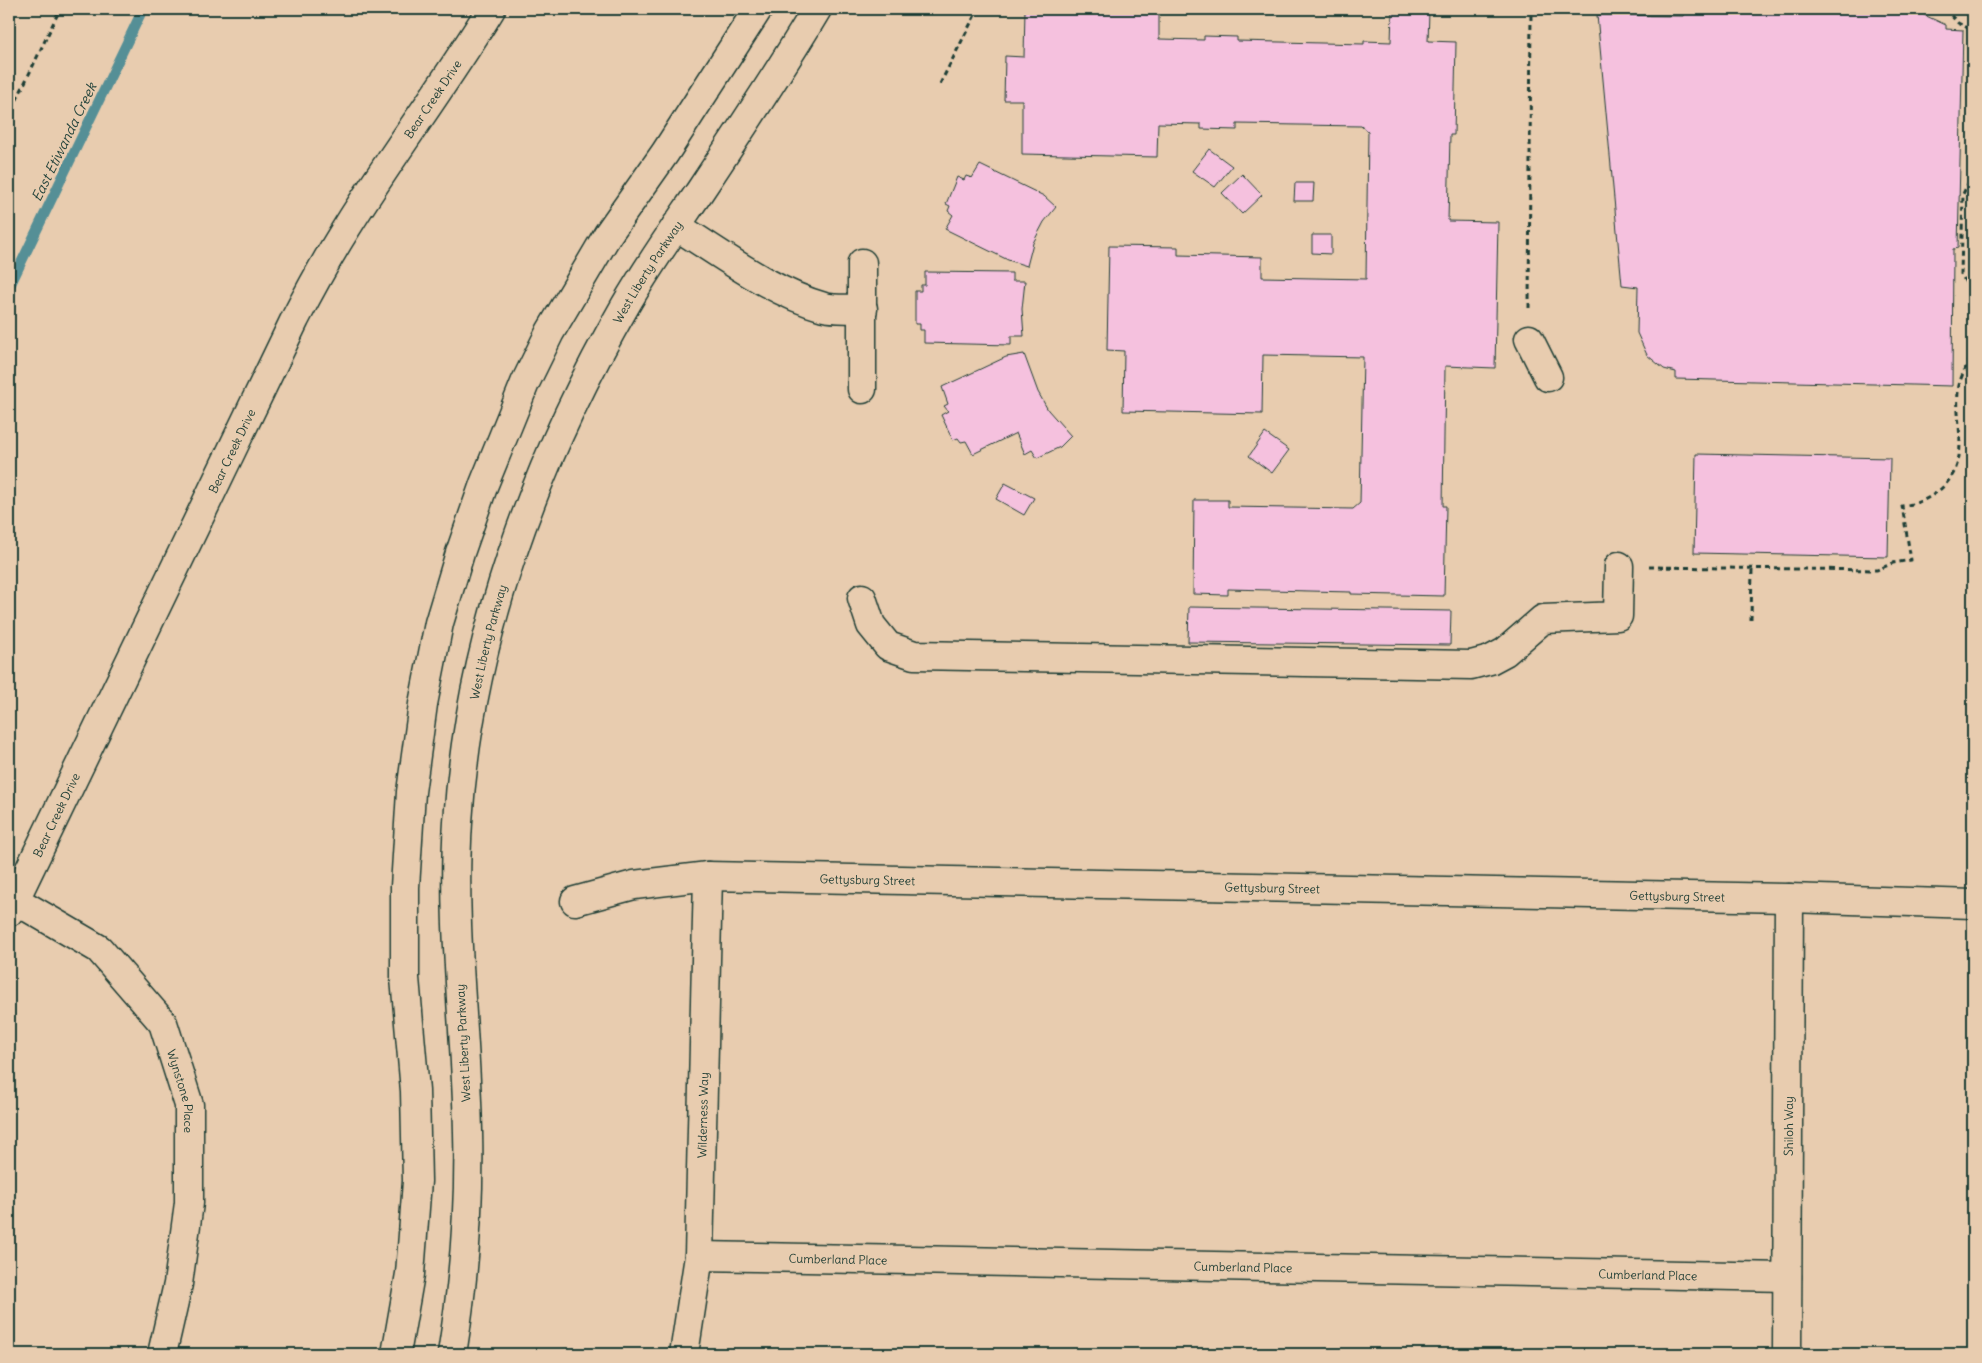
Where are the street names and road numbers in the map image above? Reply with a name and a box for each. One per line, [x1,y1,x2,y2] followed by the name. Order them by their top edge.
[400,57,464,141] street label: Bear Creek Drive
[609,218,685,326] street label: West Liberty Parkway
[205,406,258,495] street label: Bear Creek Drive
[466,583,509,701] street label: West Liberty Parkway
[29,770,83,859] street label: Bear Creek Drive
[819,871,915,888] street label: Gettysburg Street
[1224,879,1320,896] street label: Gettysburg Street
[1629,887,1725,904] street label: Gettysburg Street
[452,984,474,1102] street label: West Liberty Parkway
[164,1047,197,1133] street label: Wynstone Place
[694,1072,711,1158] street label: Wilderness Way
[1780,1096,1796,1156] street label: Shiloh Way
[788,1250,888,1267] street label: Cumberland Place
[1193,1258,1292,1275] street label: Cumberland Place
[1598,1266,1697,1283] street label: Cumberland Place

